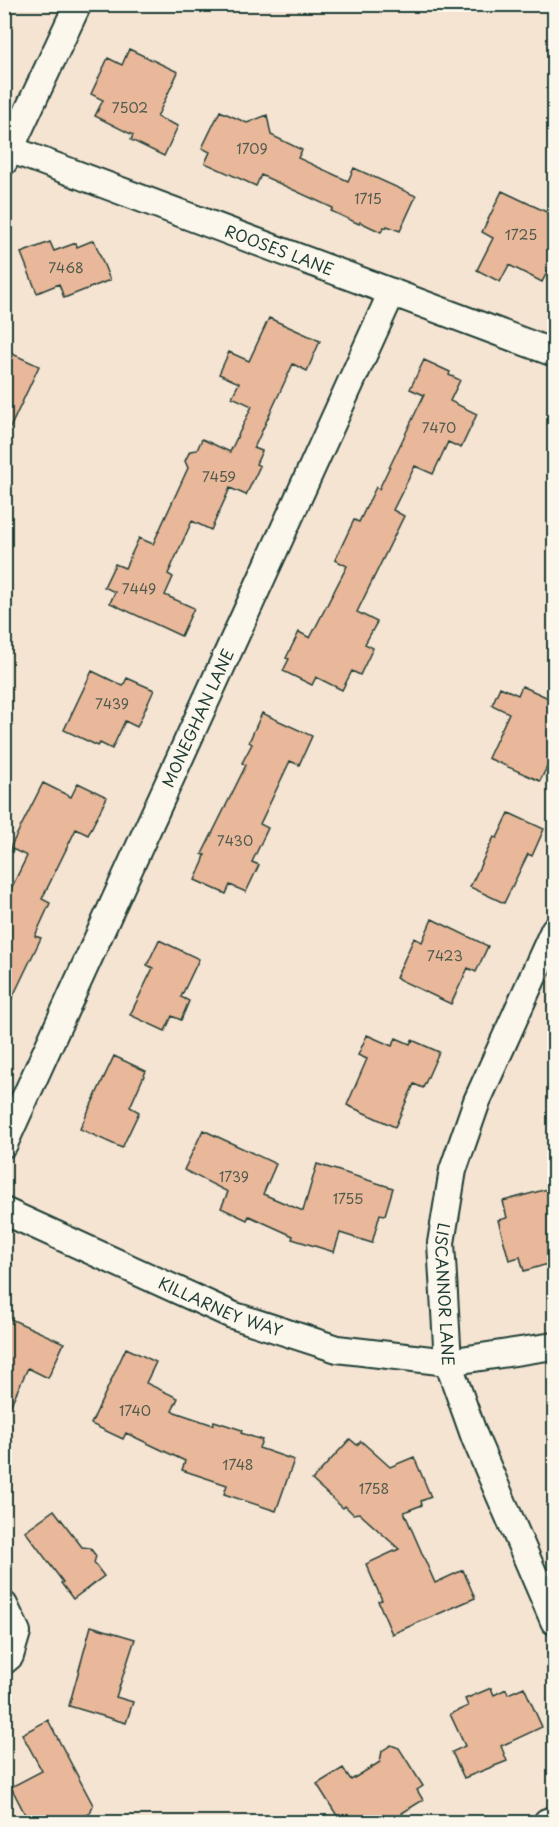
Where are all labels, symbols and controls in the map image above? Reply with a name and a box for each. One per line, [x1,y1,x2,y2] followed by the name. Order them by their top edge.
[112,97,148,118] house number: 7502
[236,138,268,159] house number: 1709
[354,188,382,209] house number: 1715
[222,218,338,281] street label: ROOSES LANE
[505,224,537,245] house number: 1725
[48,257,84,278] house number: 7468
[422,417,456,438] house number: 7470
[202,466,236,487] house number: 7459
[122,578,156,599] house number: 7449
[155,645,239,791] street label: MONEGHAN LANE
[95,693,129,714] house number: 7439
[217,830,253,851] house number: 7430
[427,945,463,966] house number: 7423
[219,1166,249,1187] house number: 1739
[333,1188,363,1209] house number: 1755
[430,1221,461,1367] street label: LISCANNOR LANE
[155,1270,286,1342] street label: KILLARNEY WAY
[119,1400,151,1421] house number: 1740
[222,1454,254,1475] house number: 1748
[359,1478,389,1499] house number: 1758

